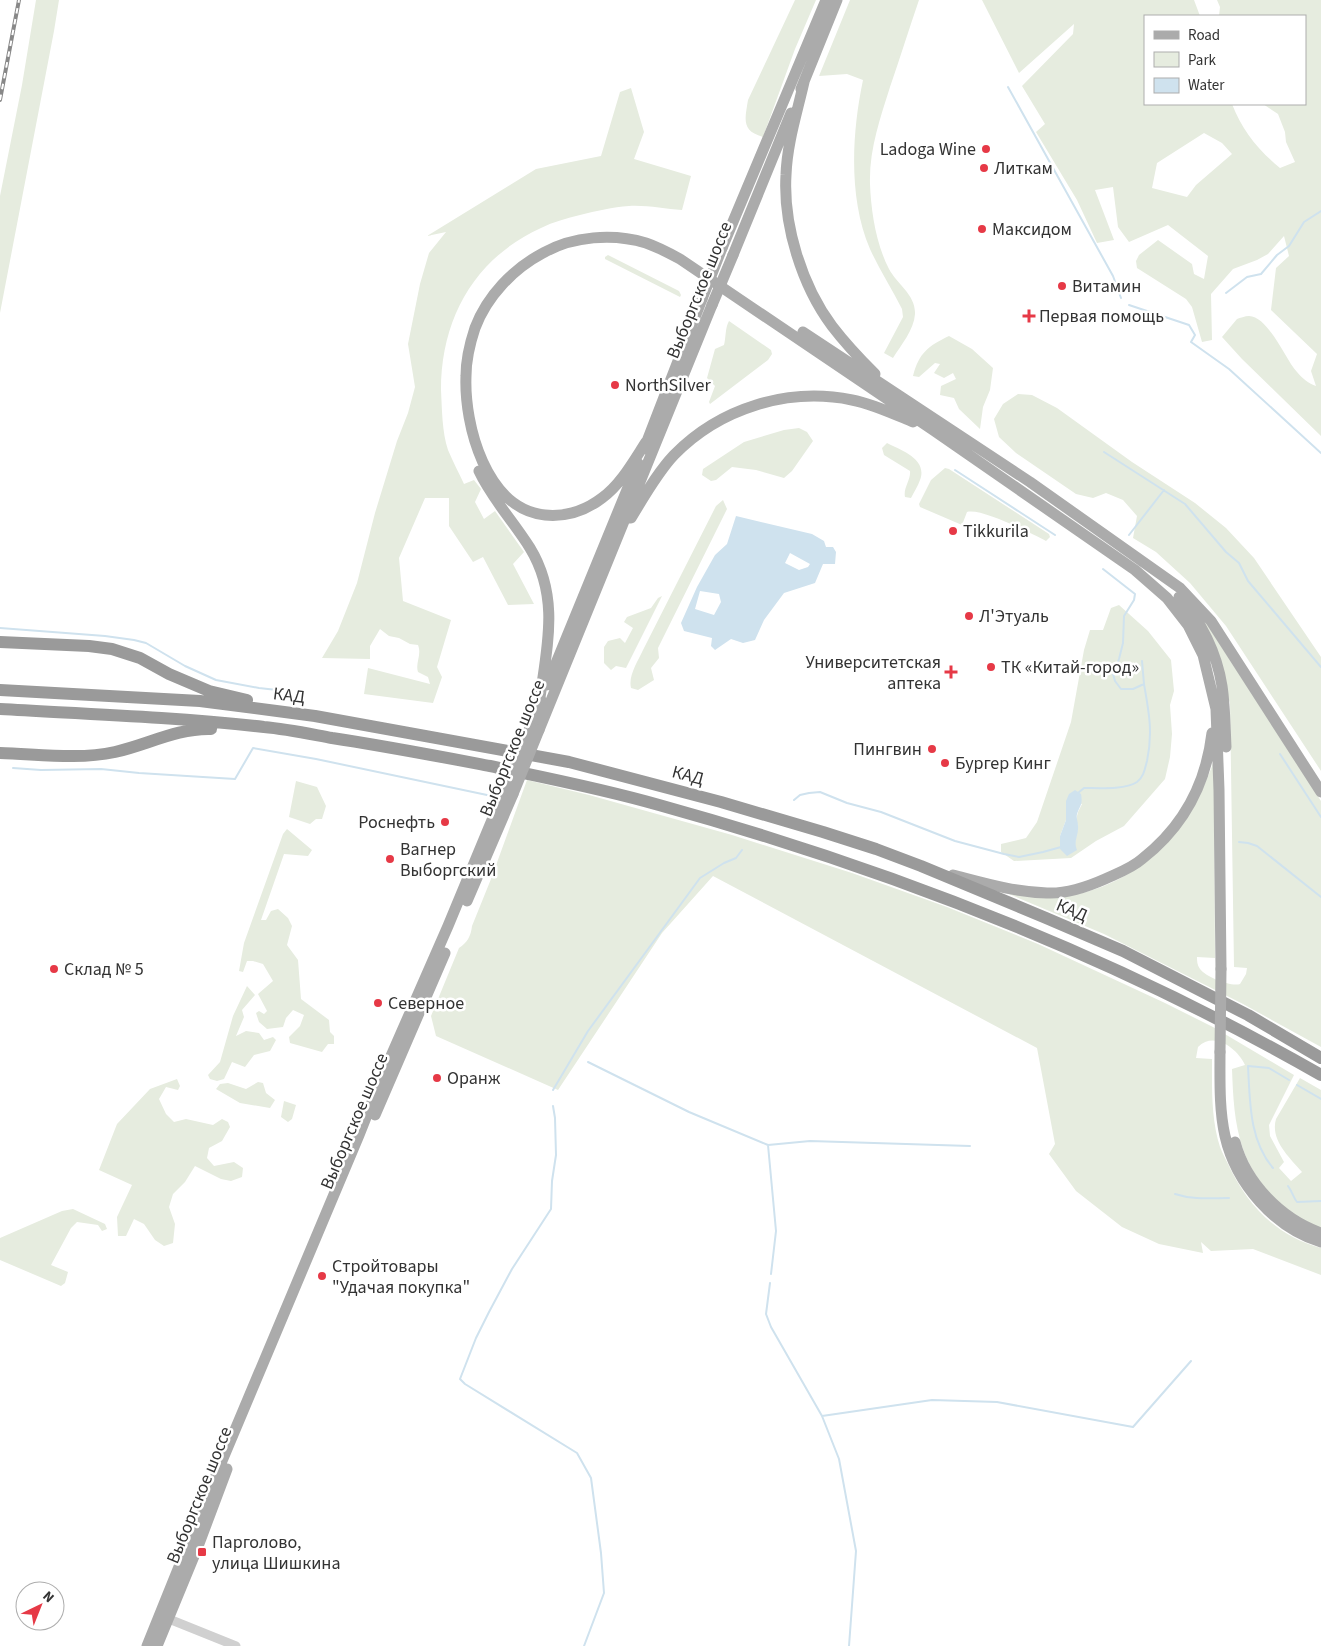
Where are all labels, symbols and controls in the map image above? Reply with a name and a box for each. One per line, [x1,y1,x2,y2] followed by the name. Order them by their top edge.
[1144,15,1306,105] legend
[1188,25,1220,46] text: Road
[1188,50,1217,71] text: Park
[1188,75,1225,96] text: Water
[880,137,976,162] place label: Ladoga Wine
[980,143,992,155] marker: Ladoga Wine
[994,156,1053,181] place label: Литкам
[978,162,990,174] marker: Литкам
[992,217,1072,242] place label: Максидом
[661,218,738,362] street label: Выборгское шоссе
[976,223,988,235] marker: Максидом
[1072,274,1141,299] place label: Витамин
[1056,280,1068,292] marker: Витамин
[1039,304,1164,329] place label: Первая помощь
[1023,310,1035,322] marker: Первая помощь
[625,373,711,398] place label: NorthSilver
[609,379,621,391] marker: NorthSilver
[963,519,1029,544] place label: Tikkurila
[947,525,959,537] marker: Tikkurila
[979,604,1049,629] place label: Л'Этуаль
[963,610,975,622] marker: Л'Этуаль
[805,650,941,696] place label: Университетская аптека
[1001,655,1139,680] place label: ТК «Китай-город»
[985,661,997,673] marker: ТК «Китай-город»
[945,666,957,678] marker: Университетская аптека
[474,676,551,820] street label: Выборгское шоссе
[272,681,307,710] street label: КАД
[853,737,922,762] place label: Пингвин
[926,743,938,755] marker: Пингвин
[955,751,1051,776] place label: Бургер Кинг
[939,757,951,769] marker: Бургер Кинг
[669,759,707,792] street label: КАД
[358,810,435,835] place label: Роснефть
[439,816,451,828] marker: Роснефть
[400,837,496,883] place label: Вагнер Выборгский
[384,853,396,865] marker: Вагнер Выборгский
[1052,893,1092,928] street label: КАД
[64,957,144,982] place label: Склад № 5
[48,963,60,975] marker: Склад № 5
[388,991,464,1016] place label: Северное
[372,997,384,1009] marker: Северное
[314,1049,394,1193] street label: Выборгское шоссе
[447,1066,501,1091] place label: Оранж
[431,1072,443,1084] marker: Оранж
[332,1254,470,1300] place label: Cтройтовары "Удачая покупка"
[316,1270,328,1282] marker: Cтройтовары "Удачая покупка"
[161,1423,238,1567] street label: Выборгское шоссе
[212,1530,341,1576] place label: Парголово, улица Шишкина
[196,1546,208,1558] marker: Парголово, улица Шишкина
[15,1581,65,1631] north arrow
[38,1587,58,1608] text: N

